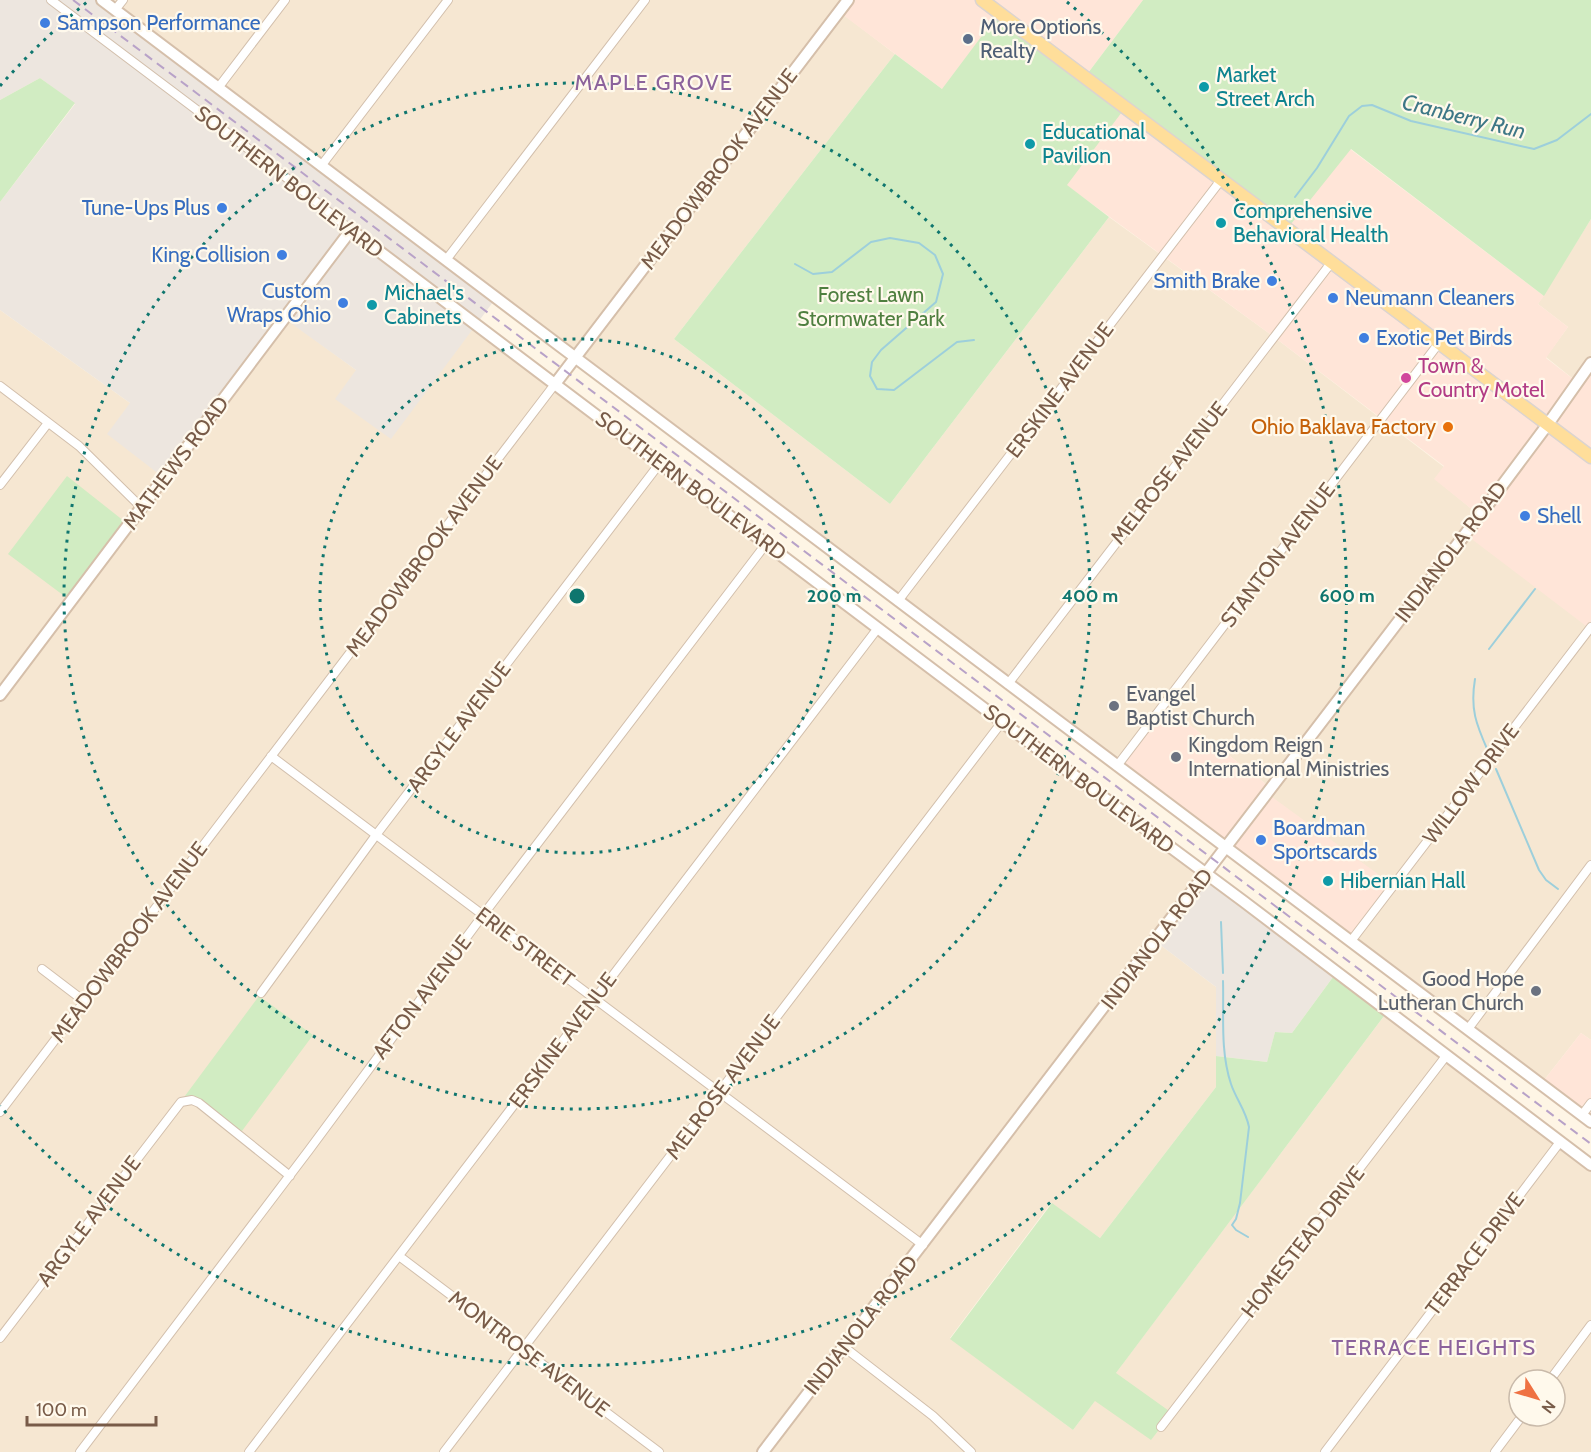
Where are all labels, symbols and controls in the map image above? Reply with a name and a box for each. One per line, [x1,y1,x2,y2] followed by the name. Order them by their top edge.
[57,10,261,35] place label: Sampson Performance
[980,14,1102,63] place label: More Options Realty
[38,16,52,30] marker: Sampson Performance
[961,32,975,46] marker: More Options Realty
[1216,62,1315,111] place label: Market Street Arch
[635,63,802,274] street label: MEADOWBROOK AVENUE
[575,69,734,96] district label: MAPLE GROVE
[1197,80,1211,94] marker: Market Street Arch
[1399,88,1528,145] water label: Cranberry Run
[190,100,388,263] street label: SOUTHERN BOULEVARD
[1042,119,1145,168] place label: Educational Pavilion
[1023,137,1037,151] marker: Educational Pavilion
[82,195,210,220] place label: Tune-Ups Plus
[1233,198,1389,247] place label: Comprehensive Behavioral Health
[215,201,229,215] marker: Tune-Ups Plus
[1214,216,1228,230] marker: Comprehensive Behavioral Health
[151,242,270,267] place label: King Collision
[275,248,289,262] marker: King Collision
[1153,268,1260,293] place label: Smith Brake
[1265,274,1279,288] marker: Smith Brake
[227,278,331,327] place label: Custom Wraps Ohio
[384,280,464,329] place label: Michael's Cabinets
[797,282,945,331] park label: Forest Lawn Stormwater Park
[1345,285,1515,310] place label: Neumann Cleaners
[1326,291,1340,305] marker: Neumann Cleaners
[336,296,350,310] marker: Custom Wraps Ohio
[365,298,379,312] marker: Michael's Cabinets
[1001,317,1119,462] street label: ERSKINE AVENUE
[1376,325,1513,350] place label: Exotic Pet Birds
[1357,331,1371,345] marker: Exotic Pet Birds
[1418,353,1545,402] place label: Town & Country Motel
[1399,371,1413,385] marker: Town & Country Motel
[117,391,234,534] street label: MATHEWS ROAD
[1105,396,1232,549] street label: MELROSE AVENUE
[591,406,792,565] street label: SOUTHERN BOULEVARD
[1251,414,1436,439] place label: Ohio Baklava Factory
[1441,420,1455,434] marker: Ohio Baklava Factory
[340,450,507,661] street label: MEADOWBROOK AVENUE
[1390,476,1512,627] street label: INDIANOLA ROAD
[1215,478,1340,632] street label: STANTON AVENUE
[1537,503,1581,528] place label: Shell
[1518,509,1532,523] marker: Shell
[807,585,861,607] text: 200 m
[1062,585,1118,607] text: 400 m
[1319,585,1375,607] text: 600 m
[567,586,587,606] centre of rings
[402,657,516,797] street label: ARGYLE AVENUE
[1126,681,1255,730] place label: Evangel Baptist Church
[979,699,1180,858] street label: SOUTHERN BOULEVARD
[1107,699,1121,713] marker: Evangel Baptist Church
[1417,719,1524,849] street label: WILLOW DRIVE
[1188,732,1389,781] place label: Kingdom Reign International Ministries
[1169,750,1183,764] marker: Kingdom Reign International Ministries
[1273,815,1377,864] place label: Boardman Sportscards
[1254,833,1268,847] marker: Boardman Sportscards
[45,836,212,1047] street label: MEADOWBROOK AVENUE
[1096,863,1218,1014] street label: INDIANOLA ROAD
[1340,868,1466,893] place label: Hibernian Hall
[1321,874,1335,888] marker: Hibernian Hall
[471,902,579,992] street label: ERIE STREET
[367,930,476,1063] street label: AFTON AVENUE
[1378,966,1524,1015] place label: Good Hope Lutheran Church
[504,967,622,1112] street label: ERSKINE AVENUE
[1529,984,1543,998] marker: Good Hope Lutheran Church
[660,1009,785,1164] street label: MELROSE AVENUE
[32,1151,146,1291] street label: ARGYLE AVENUE
[1236,1161,1369,1322] street label: HOMESTEAD DRIVE
[1420,1187,1529,1320] street label: TERRACE DRIVE
[799,1250,923,1399] street label: INDIANOLA ROAD
[444,1285,615,1422] street label: MONTROSE AVENUE
[1331,1334,1537,1361] district label: TERRACE HEIGHTS
[1507,1368,1567,1428] north arrow
[27,1389,156,1427] scale bar
[1538,1396,1560,1417] text: N
[36,1399,87,1421] text: 100 m

